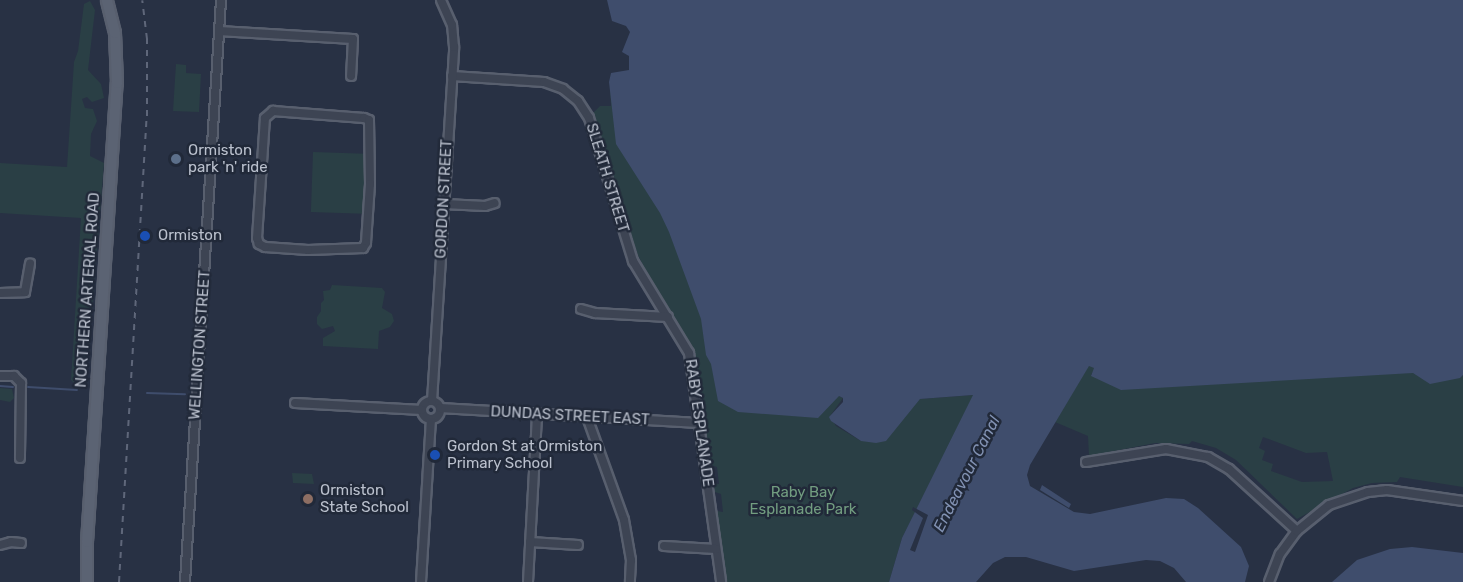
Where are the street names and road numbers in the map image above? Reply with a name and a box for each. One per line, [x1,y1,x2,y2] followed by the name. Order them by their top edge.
[582,121,632,235] street label: SLEATH STREET
[432,139,456,259] street label: GORDON STREET
[72,191,104,389] street label: NORTHERN ARTERIAL ROAD
[186,270,214,420] street label: WELLINGTON STREET
[681,358,717,488] street label: RABY ESPLANADE
[490,403,650,429] street label: DUNDAS STREET EAST

